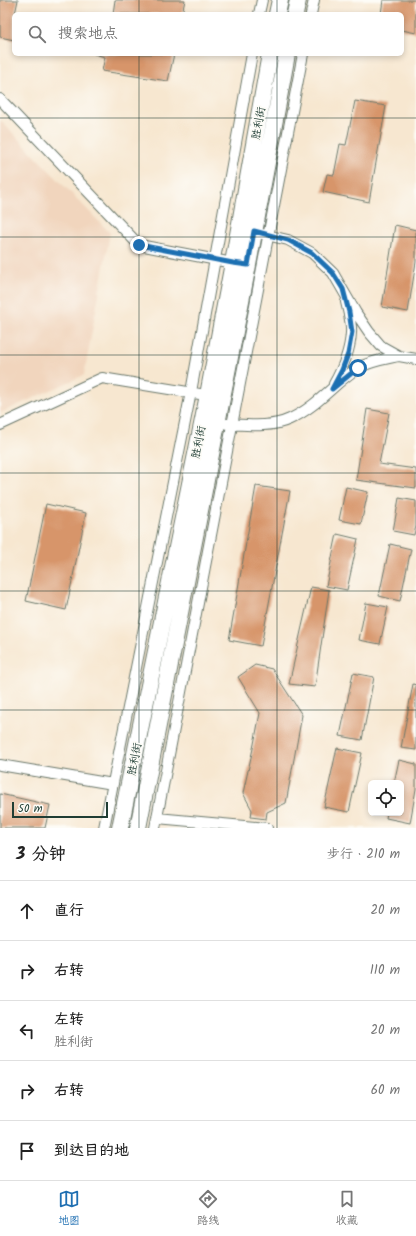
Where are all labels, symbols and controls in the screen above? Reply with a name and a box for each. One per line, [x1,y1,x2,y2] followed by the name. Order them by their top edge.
[12,12,404,56] search box
[58,22,118,46] text: 搜索地点
[26,23,48,45] icon: search
[247,104,271,141] street label: 胜利街
[130,236,148,254] route end
[349,359,367,377] route start
[187,423,211,460] street label: 胜利街
[123,740,147,777] street label: 胜利街
[368,780,404,816] map controls
[368,780,404,816] button: locate
[12,800,108,819] scale bar
[18,800,43,818] text: 50 m
[16,841,66,868] text: 3 分钟
[327,844,400,865] text: 步行 · 210 m
[54,899,84,923] text: 直行
[16,900,38,922] icon: ahead
[370,900,400,921] text: 20 m
[54,959,84,983] text: 右转
[16,960,38,982] icon: right
[370,960,400,981] text: 110 m
[54,1008,84,1032] text: 左转
[16,1020,38,1042] icon: left
[370,1020,400,1041] text: 20 m
[54,1032,93,1053] text: 胜利街
[54,1079,84,1103] text: 右转
[16,1080,38,1102] icon: right
[371,1080,400,1101] text: 60 m
[54,1139,129,1163] text: 到达目的地
[16,1140,38,1162] icon: arrive
[58,1188,80,1230] tab: 地图
[197,1188,219,1230] tab: 路线
[336,1188,358,1230] tab: 收藏

